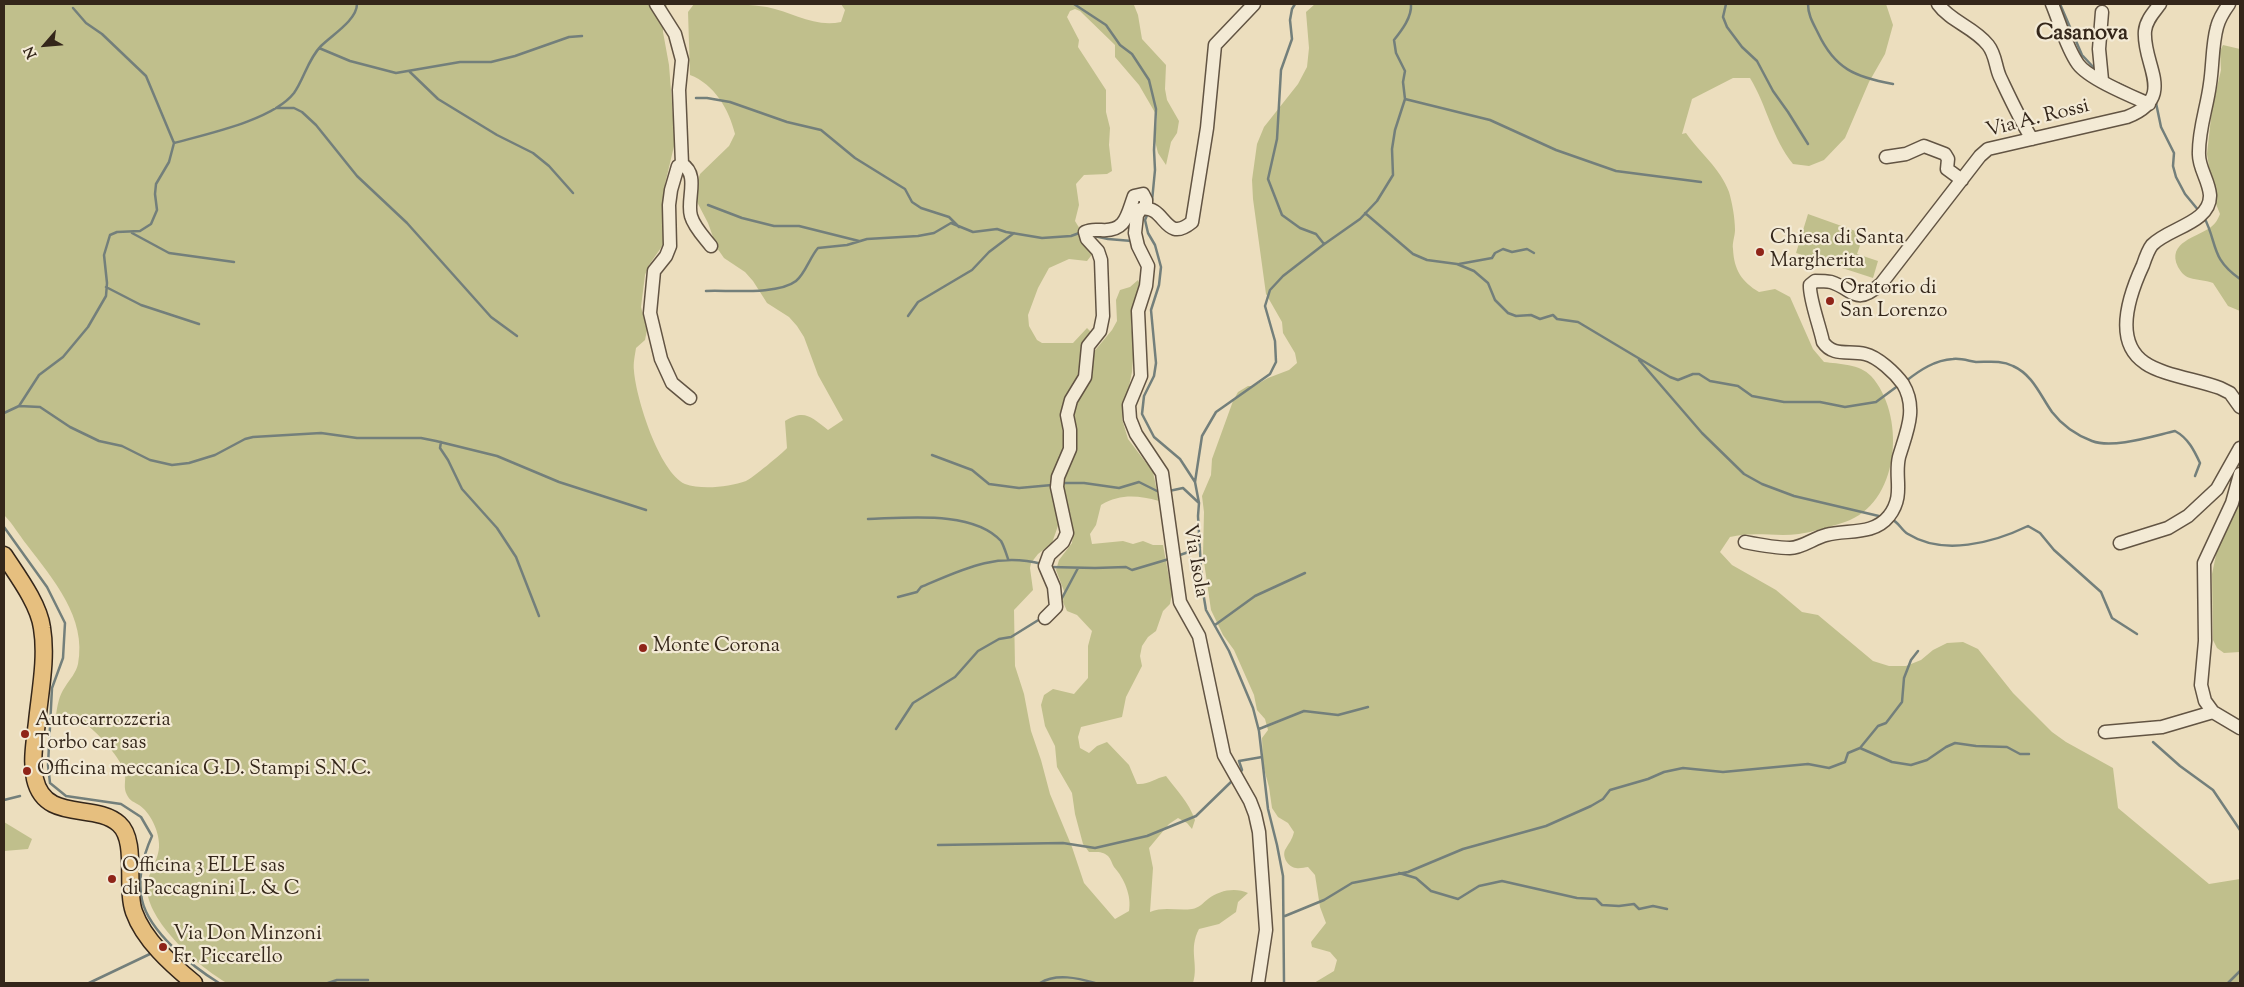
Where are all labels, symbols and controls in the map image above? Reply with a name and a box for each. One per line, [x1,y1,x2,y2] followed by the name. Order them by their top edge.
[20,20,70,70] north arrow
[2036,22,2128,48] district label: Casanova
[20,42,43,61] text: N
[1984,96,2092,144] street label: Via A. Rossi
[1770,228,1904,275] place label: Chiesa di Santa Margherita
[1754,246,1766,258] marker: Chiesa di Santa Margherita
[1840,278,1947,325] place label: Oratorio di San Lorenzo
[1824,295,1836,307] marker: Oratorio di San Lorenzo
[1176,522,1212,600] street label: Via Isola
[653,636,780,660] place label: Monte Corona
[637,642,649,654] marker: Monte Corona
[35,710,171,757] place label: Autocarrozzeria Torbo car sas
[19,728,31,740] marker: Autocarrozzeria Torbo car sas
[37,759,371,783] place label: Officina meccanica G.D. Stampi S.N.C.
[21,765,33,777] marker: Officina meccanica G.D. Stampi S.N.C.
[122,856,300,903] place label: Officina 3 ELLE sas di Paccagnini L. & C
[106,873,118,885] marker: Officina 3 ELLE sas di Paccagnini L. & C
[173,924,322,971] place label: Via Don Minzoni Fr. Piccarello
[157,941,169,953] marker: Via Don Minzoni Fr. Piccarello

